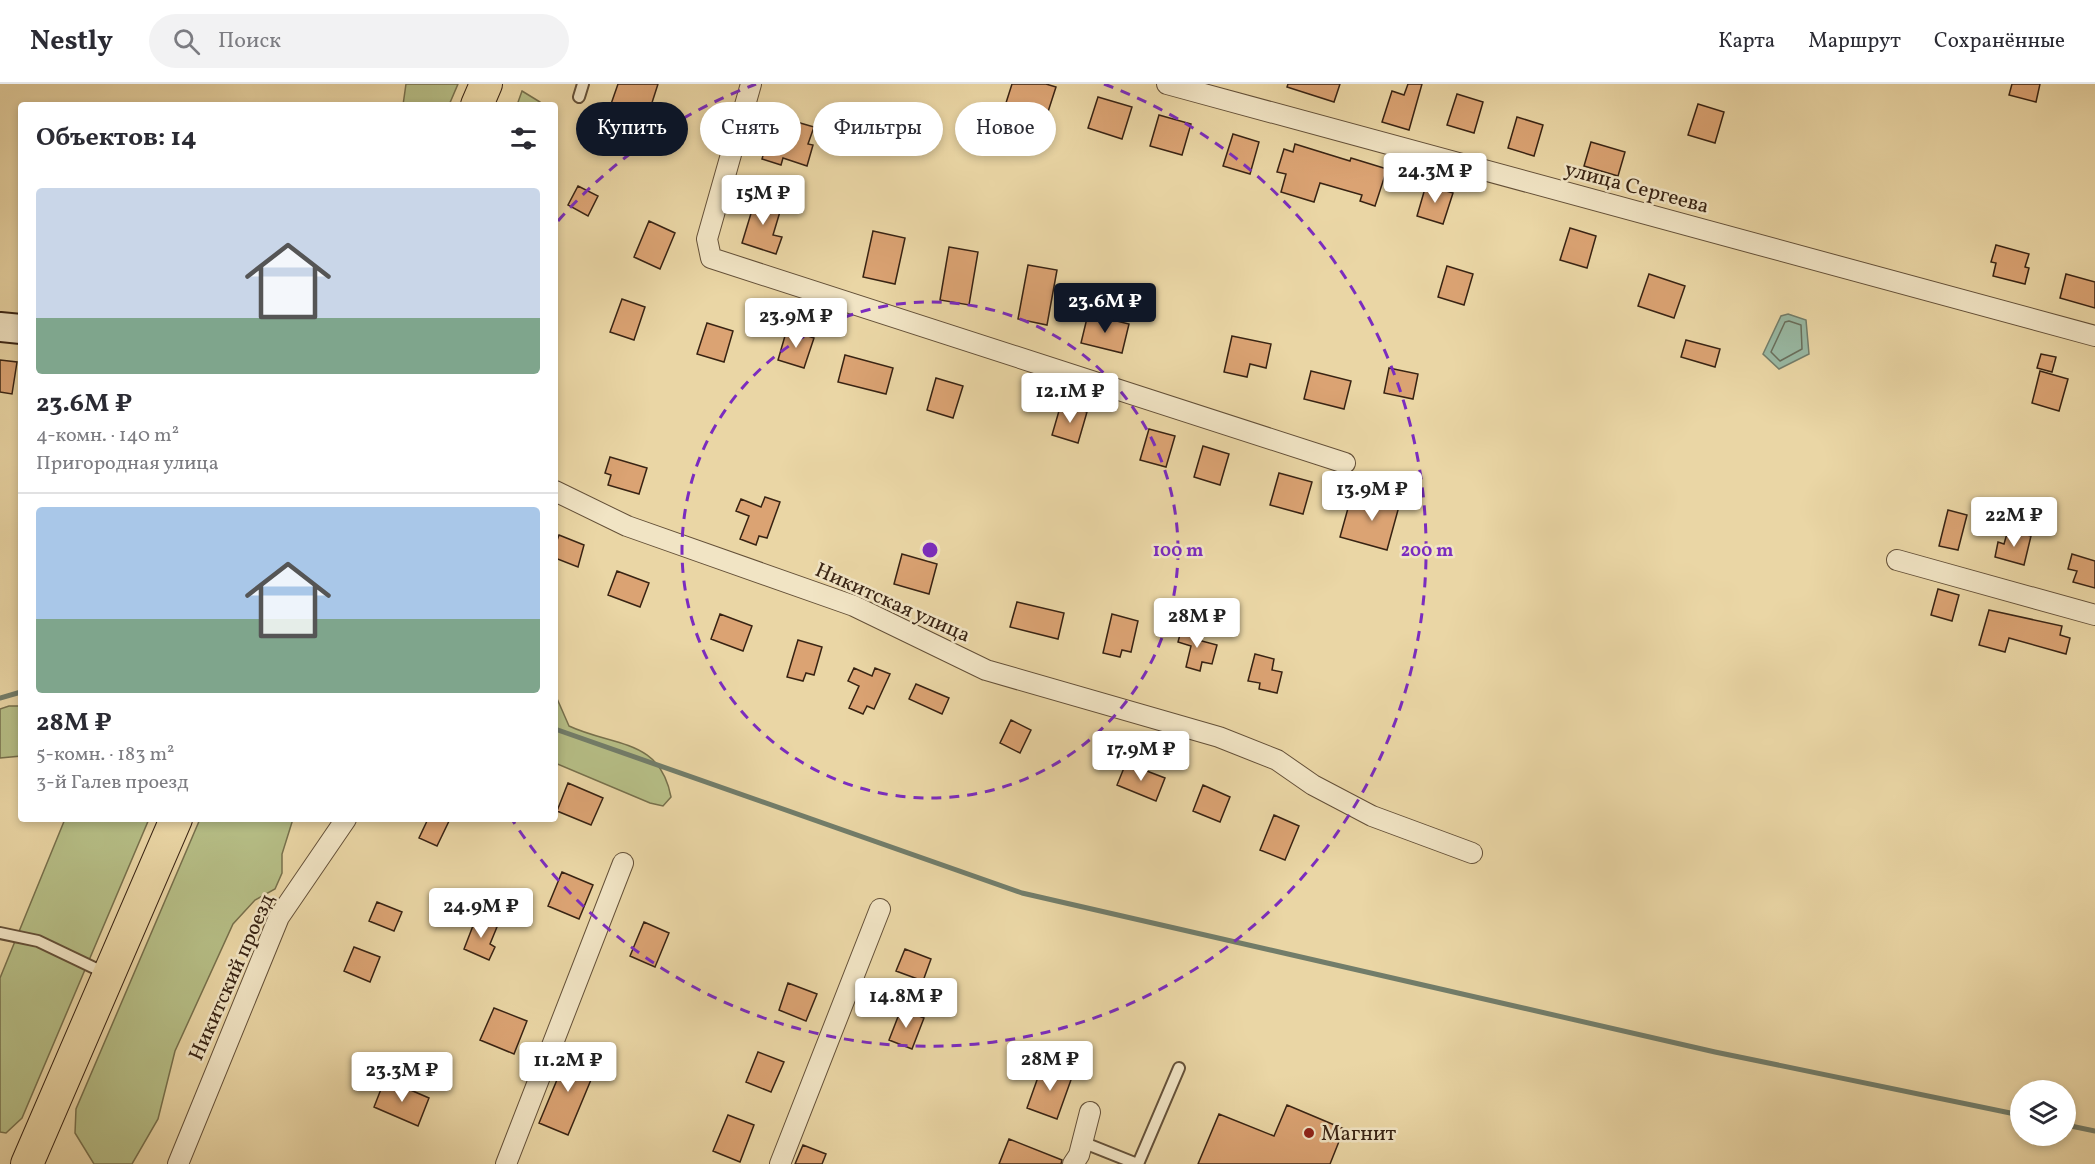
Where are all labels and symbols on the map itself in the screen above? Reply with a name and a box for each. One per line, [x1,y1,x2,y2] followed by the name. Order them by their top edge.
[1380,153,1490,204] pin: 24.3M ₽
[1561,155,1712,222] street label: улица Сергеева
[721,175,805,226] pin: 15M ₽
[1050,283,1160,334] pin: 23.6M ₽
[741,298,851,349] pin: 23.9M ₽
[1015,373,1125,424] pin: 12.1M ₽
[1317,471,1427,522] pin: 13.9M ₽
[1972,497,2056,548] pin: 22M ₽
[1153,539,1203,564] text: 100 m
[1401,539,1453,564] text: 200 m
[920,540,940,560] centre of rings
[810,556,975,651] street label: Никитская улица
[1155,598,1239,649] pin: 28M ₽
[1086,731,1196,782] pin: 17.9M ₽
[426,888,536,939] pin: 24.9M ₽
[183,890,282,1066] street label: Никитский проезд
[851,978,961,1029] pin: 14.8M ₽
[1008,1041,1092,1092] pin: 28M ₽
[513,1042,623,1093] pin: 11.2M ₽
[347,1052,457,1103] pin: 23.3M ₽
[1321,1120,1397,1149] place label: Магнит
[1302,1126,1316,1140] marker: Магнит

